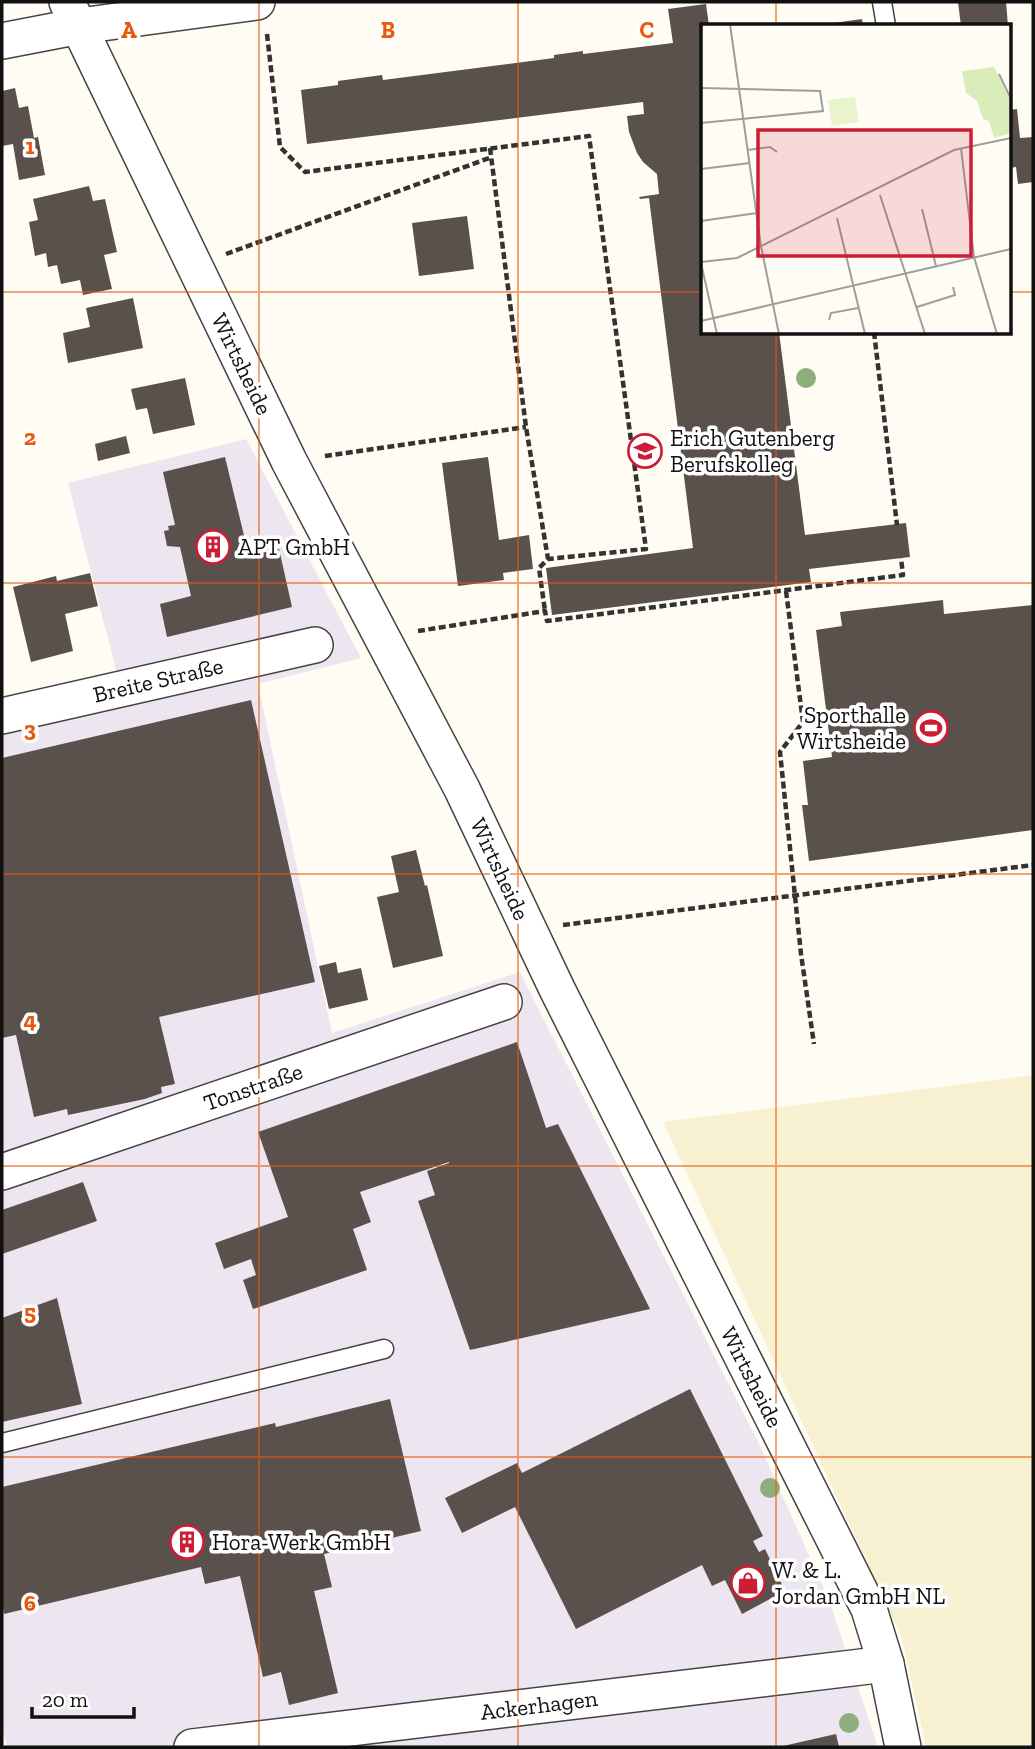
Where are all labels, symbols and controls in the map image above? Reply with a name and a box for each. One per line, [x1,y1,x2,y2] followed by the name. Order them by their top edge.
[121,16,137,44] text: A
[381,16,395,44] text: B
[640,16,654,44] text: C
[701,24,1010,334] inset map
[25,132,35,160] text: 1
[205,309,279,419] street label: Wirtsheide
[24,423,36,451] text: 2
[670,424,835,478] place label: Erich Gutenberg Berufskolleg
[626,432,664,470] school or university icon: Erich Gutenberg Berufskolleg
[194,528,232,566] building icon: APT GmbH
[238,533,350,561] place label: APT GmbH
[90,651,226,709] street label: Breite Straße
[797,701,906,755] place label: Sporthalle Wirtsheide
[912,709,950,747] sports icon: Sporthalle Wirtsheide
[24,715,36,743] text: 3
[464,814,536,924] street label: Wirtsheide
[23,1006,37,1034] text: 4
[200,1057,306,1117] street label: Tonstraße
[24,1298,36,1326] text: 5
[715,1322,789,1432] street label: Wirtsheide
[168,1523,206,1561] building icon: Hora-Werk GmbH
[212,1528,391,1556] place label: Hora-Werk GmbH
[772,1556,946,1610] place label: W. & L. Jordan GmbH NL
[729,1564,767,1602] shop icon: W. & L. Jordan GmbH NL
[24,1589,36,1617] text: 6
[32,1676,133,1720] scale bar
[479,1684,599,1726] street label: Ackerhagen
[42,1687,88,1712] text: 20 m

